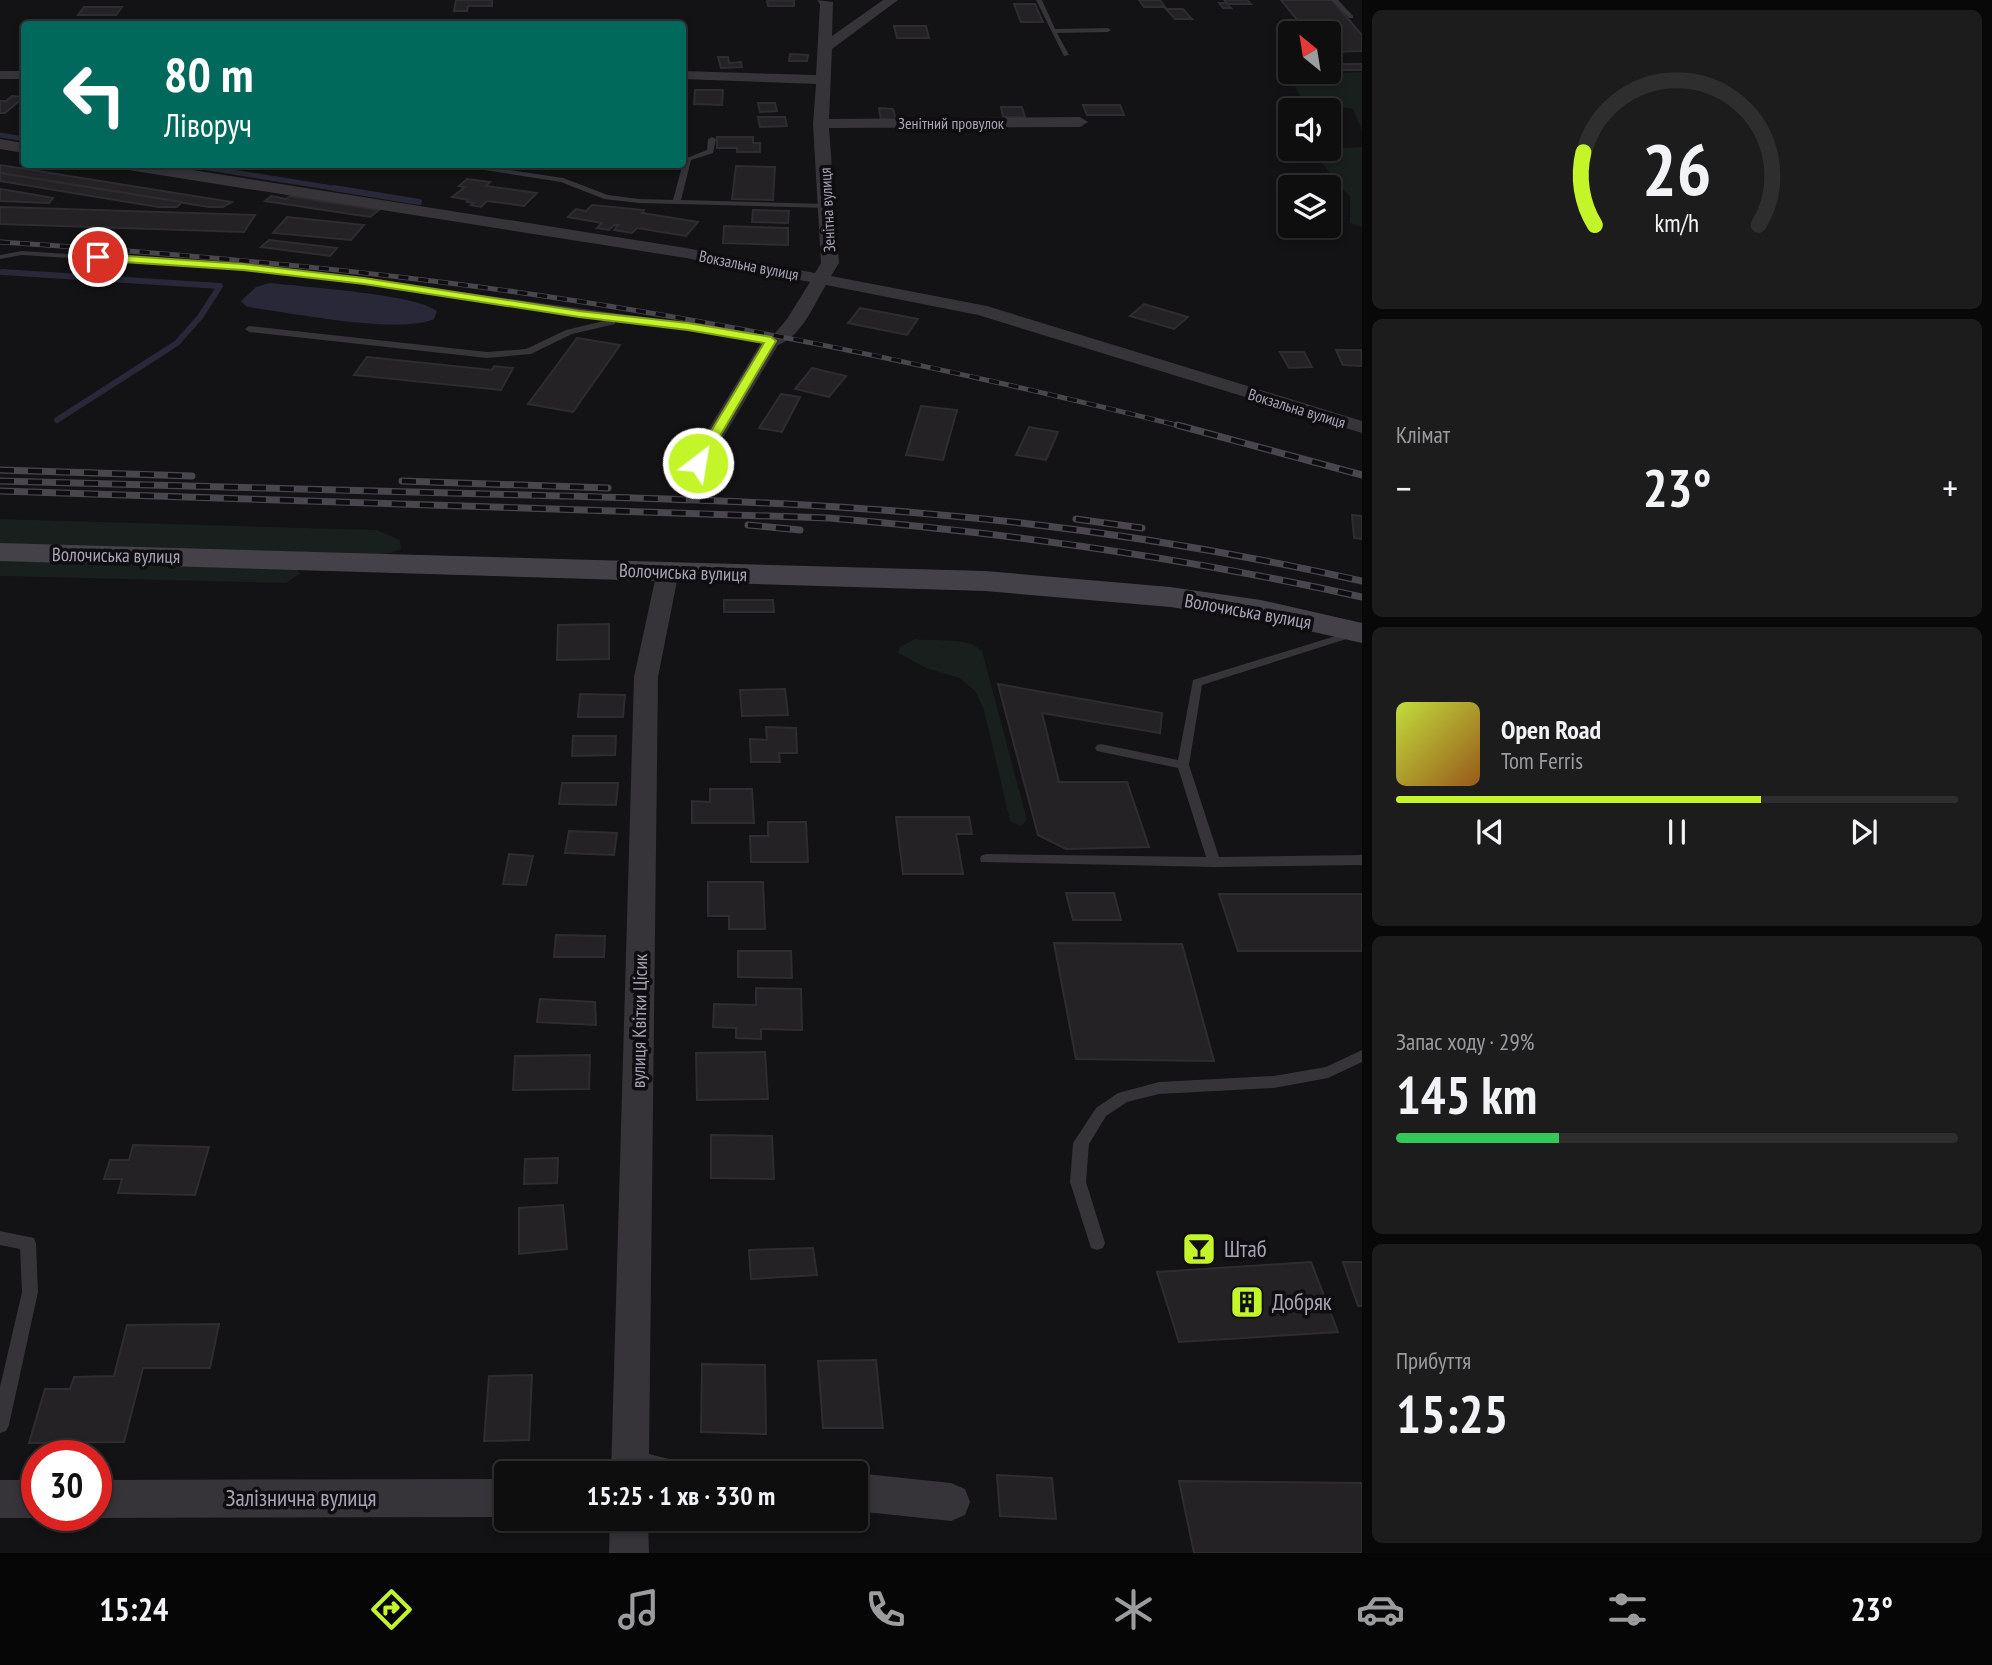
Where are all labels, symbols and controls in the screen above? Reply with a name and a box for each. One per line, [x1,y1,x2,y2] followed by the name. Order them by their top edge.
[1278,21,1340,84] north arrow
[1278,21,1341,238] map controls
[164,42,253,106] text: 80 m
[49,49,140,140] icon: left
[1278,98,1341,161] button: sound
[164,104,252,146] text: Ліворуч
[898,113,1005,133] street label: Зенітний провулок
[1642,122,1712,216] text: 26
[815,167,839,253] street label: Зенітна вулиця
[1278,175,1341,238] button: layers
[1655,207,1699,239] text: km/h
[68,227,128,287] pin
[79,238,117,276] icon: arrive
[698,246,800,284] street label: Вокзальна вулиця
[1246,384,1348,432] street label: Вокзальна вулиця
[1396,420,1450,449] text: Клімат
[661,426,735,500] position arrow
[1643,454,1711,521] text: 23°
[1396,463,1412,512] text: −
[1942,463,1958,512] text: +
[52,542,180,568] street label: Волочиська вулиця
[618,558,748,586] street label: Волочиська вулиця
[1183,588,1313,634] street label: Волочиська вулиця
[1501,713,1601,746] text: Open Road
[1501,746,1583,775] text: Tom Ferris
[1471,813,1509,851] icon: previous
[1658,813,1696,851] icon: pause
[1845,813,1883,851] icon: next
[626,953,652,1088] street label: вулиця Квітки Цісик
[1396,1027,1534,1056] text: Запас ходу · 29%
[1396,1061,1537,1128] text: 145 km
[1180,1230,1218,1268] bar icon: Штаб
[1224,1234,1267,1263] place label: Штаб
[1228,1283,1266,1321] building icon: Добряк
[1272,1287,1332,1316] place label: Добряк
[1396,1346,1471,1375] text: Прибуття
[1396,1380,1508,1447] text: 15:25
[21,1440,112,1531] speed limit sign: 30
[587,1479,775,1512] text: 15:25 · 1 хв · 330 m
[226,1483,377,1512] street label: Залізнична вулиця
[367,1585,416,1634] icon: directions
[614,1585,663,1634] icon: music
[861,1585,910,1634] icon: phone
[1109,1585,1158,1634] icon: climate
[1356,1585,1405,1634] icon: car
[1603,1585,1652,1634] icon: filters
[99,1588,168,1630] text: 15:24
[1851,1588,1893,1630] text: 23°

